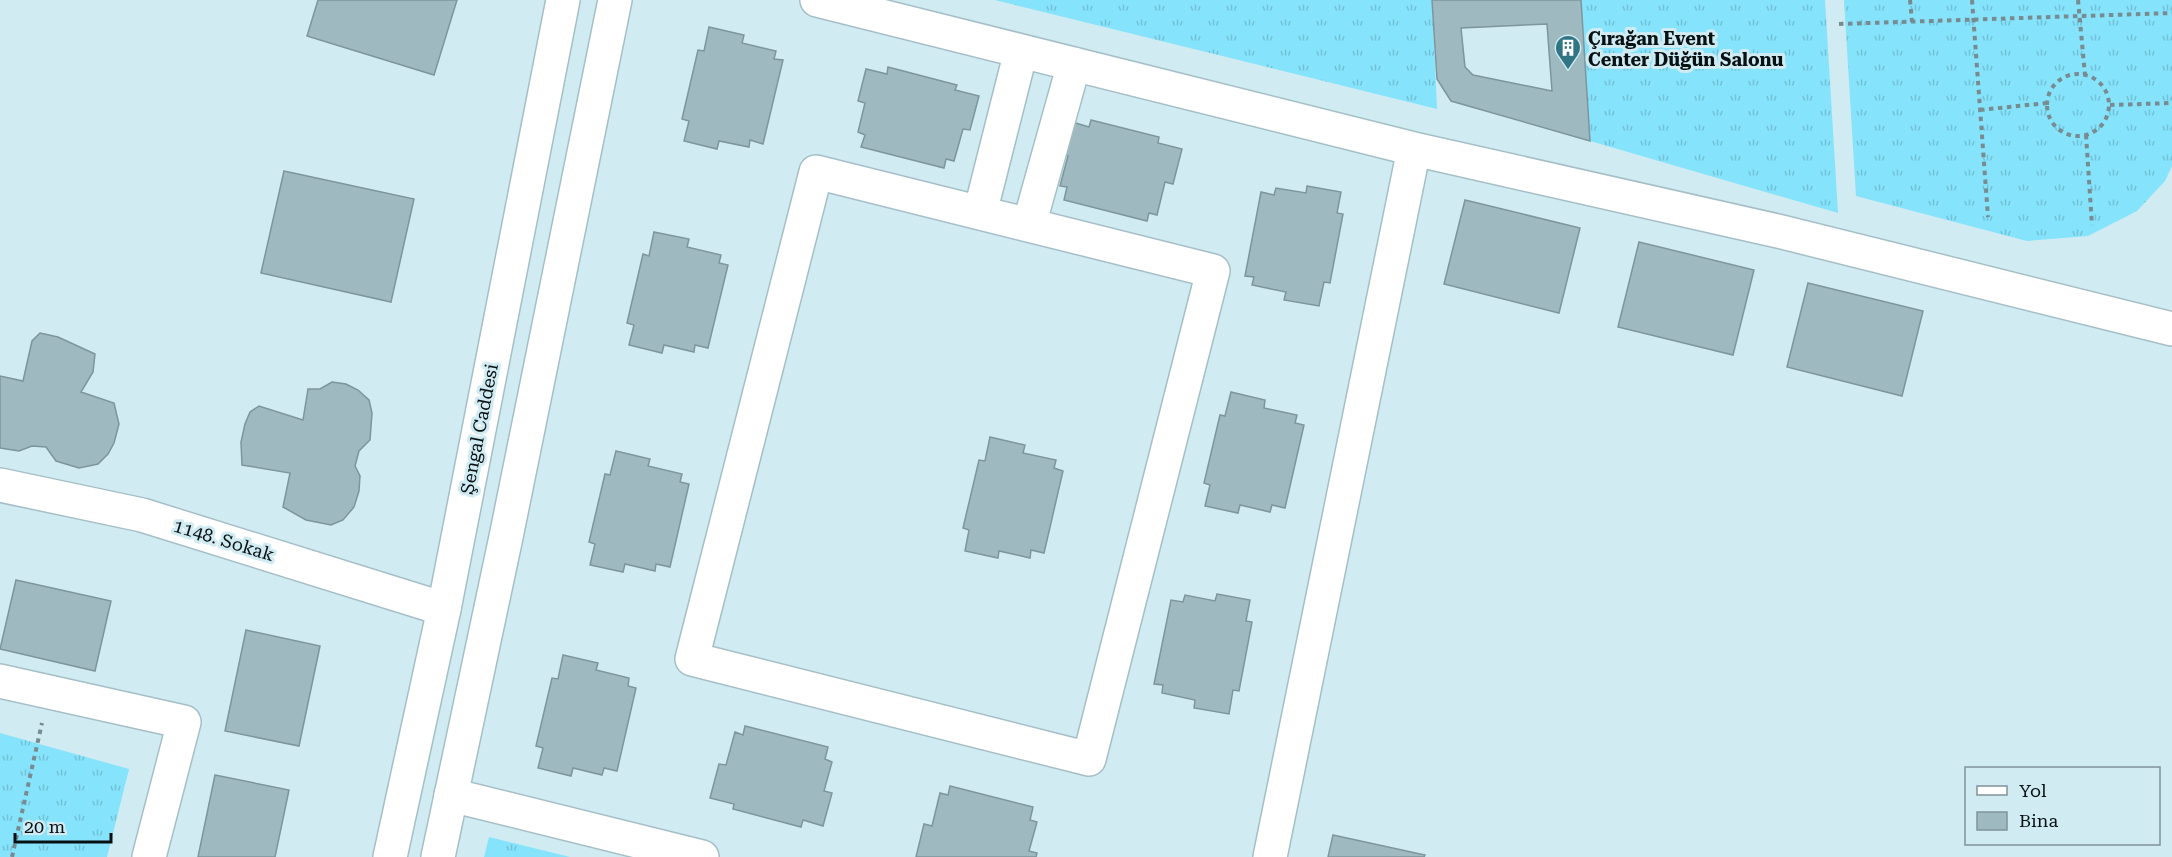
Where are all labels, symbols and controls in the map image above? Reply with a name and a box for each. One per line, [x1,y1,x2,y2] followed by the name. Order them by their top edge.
[1588,28,1784,70] place label: Çırağan Event Center Düğün Salonu
[1553,33,1583,71] building icon: Çırağan Event Center Düğün Salonu
[456,362,502,496] street label: Şengal Caddesi
[171,515,277,565] street label: 1148. Sokak
[1965,767,2160,845] legend
[2019,780,2047,801] text: Yol
[15,806,111,844] scale bar
[2019,810,2058,831] text: Bina
[24,816,65,837] text: 20 m

